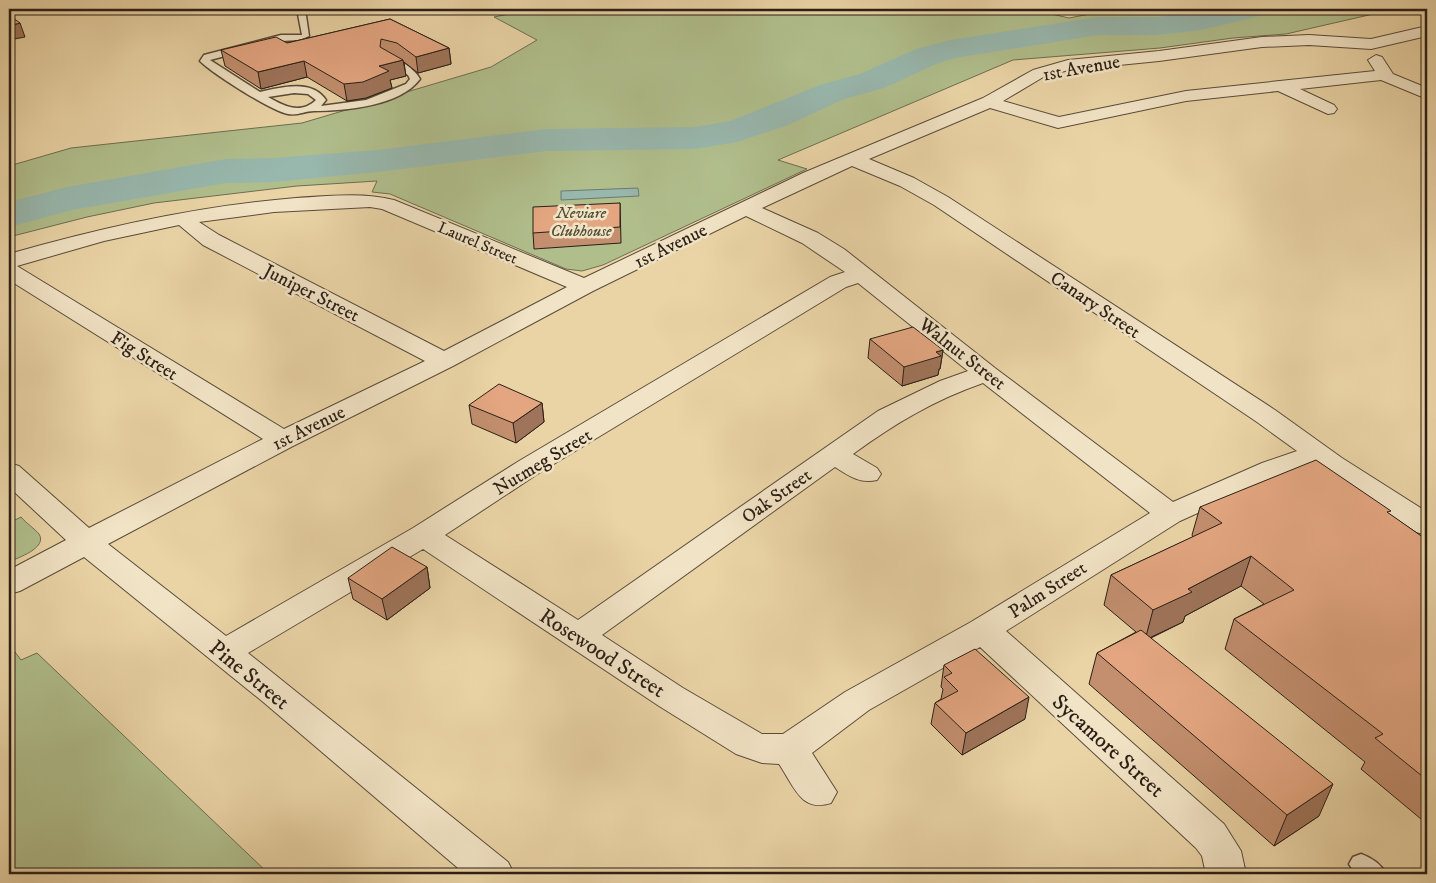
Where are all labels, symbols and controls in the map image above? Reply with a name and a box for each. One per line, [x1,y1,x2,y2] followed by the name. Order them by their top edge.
[1041,50,1122,87] street label: 1st Avenue
[550,203,612,241] park label: Neviare Clubhouse
[435,217,521,269] street label: Laurel Street
[630,219,711,274] street label: 1st Avenue
[258,258,363,327] street label: Juniper Street
[1046,267,1145,344] street label: Canary Street
[913,312,1010,395] street label: Walnut Street
[106,327,182,386] street label: Fig Street
[268,401,349,456] street label: 1st Avenue
[489,424,596,501] street label: Nutmeg Street
[738,464,816,529] street label: Oak Street
[1005,557,1091,624] street label: Palm Street
[534,602,670,704] street label: Rosewood Street
[203,635,295,716] street label: Pine Street
[1046,689,1170,804] street label: Sycamore Street

